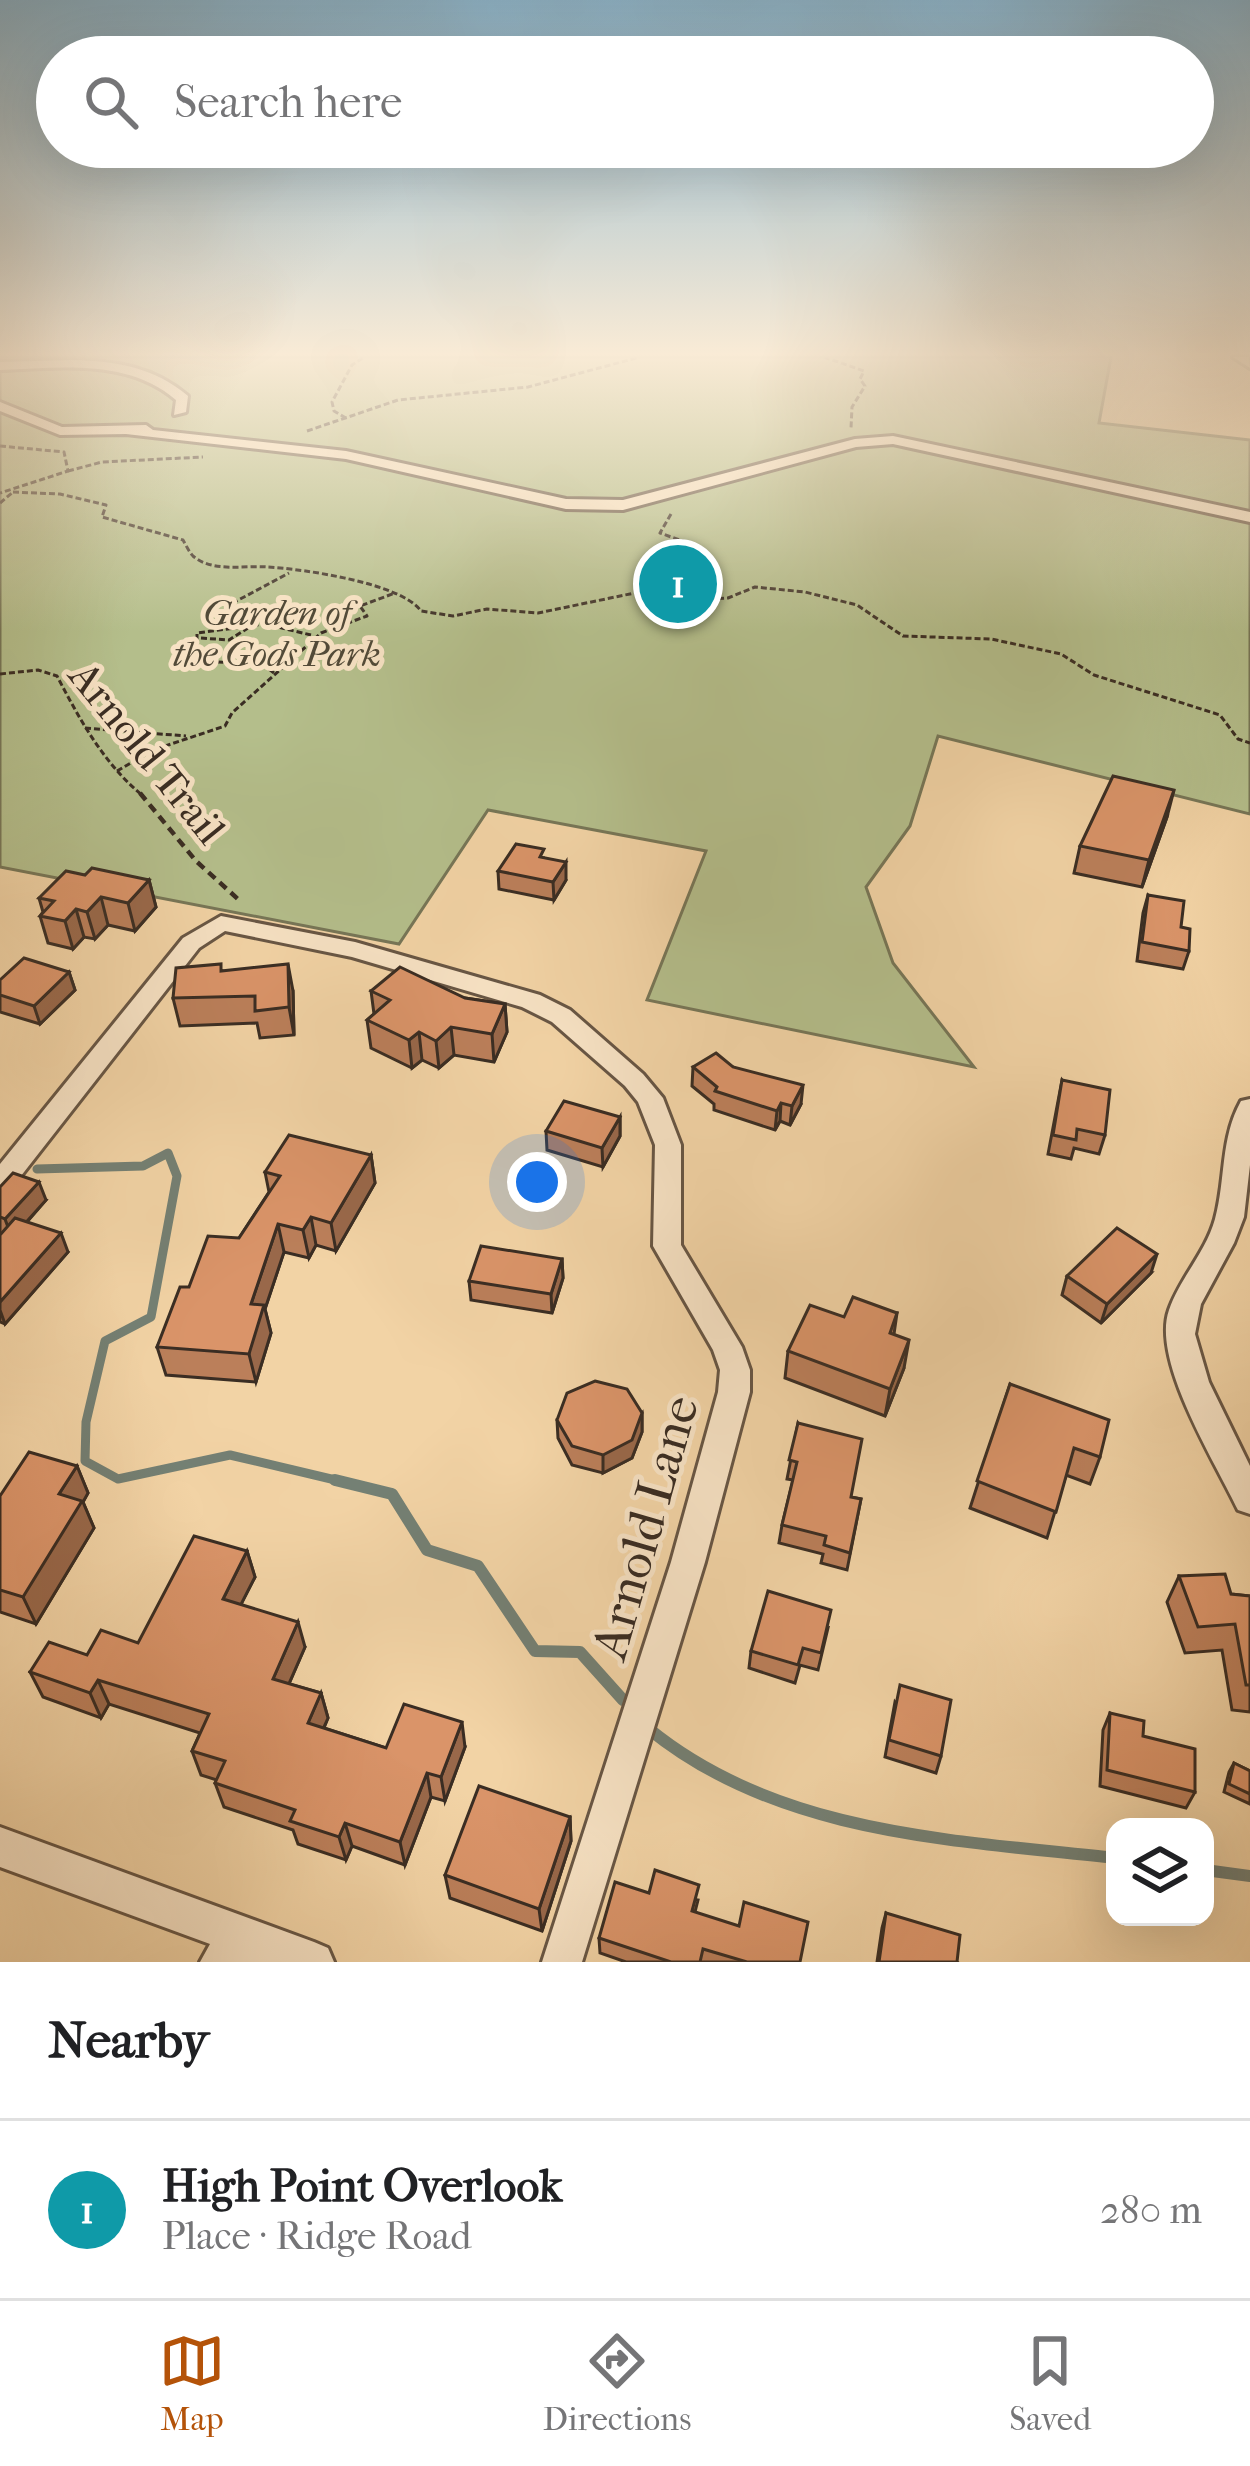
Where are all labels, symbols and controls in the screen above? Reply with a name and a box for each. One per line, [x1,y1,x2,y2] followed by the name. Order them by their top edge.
[36,36,1214,168] search box
[78,69,144,135] icon: search
[174,76,402,129] text: Search here
[639,539,717,629] pin: 1
[173,592,381,675] park label: Garden of the Gods Park
[57,650,235,854] street label: Arnold Trail
[507,1152,567,1212] your location
[578,1389,711,1668] street label: Arnold Lane
[1106,1818,1214,1926] map controls
[1106,1818,1214,1926] button: layers
[48,2010,209,2070] text: Nearby
[162,2160,562,2213] text: High Point Overlook
[80,2187,94,2233] text: 1
[1100,2187,1202,2233] text: 280 m
[162,2213,472,2259] text: Place · Ridge Road
[159,2328,225,2439] tab: Map
[543,2328,691,2439] tab: Directions
[1009,2328,1091,2439] tab: Saved

